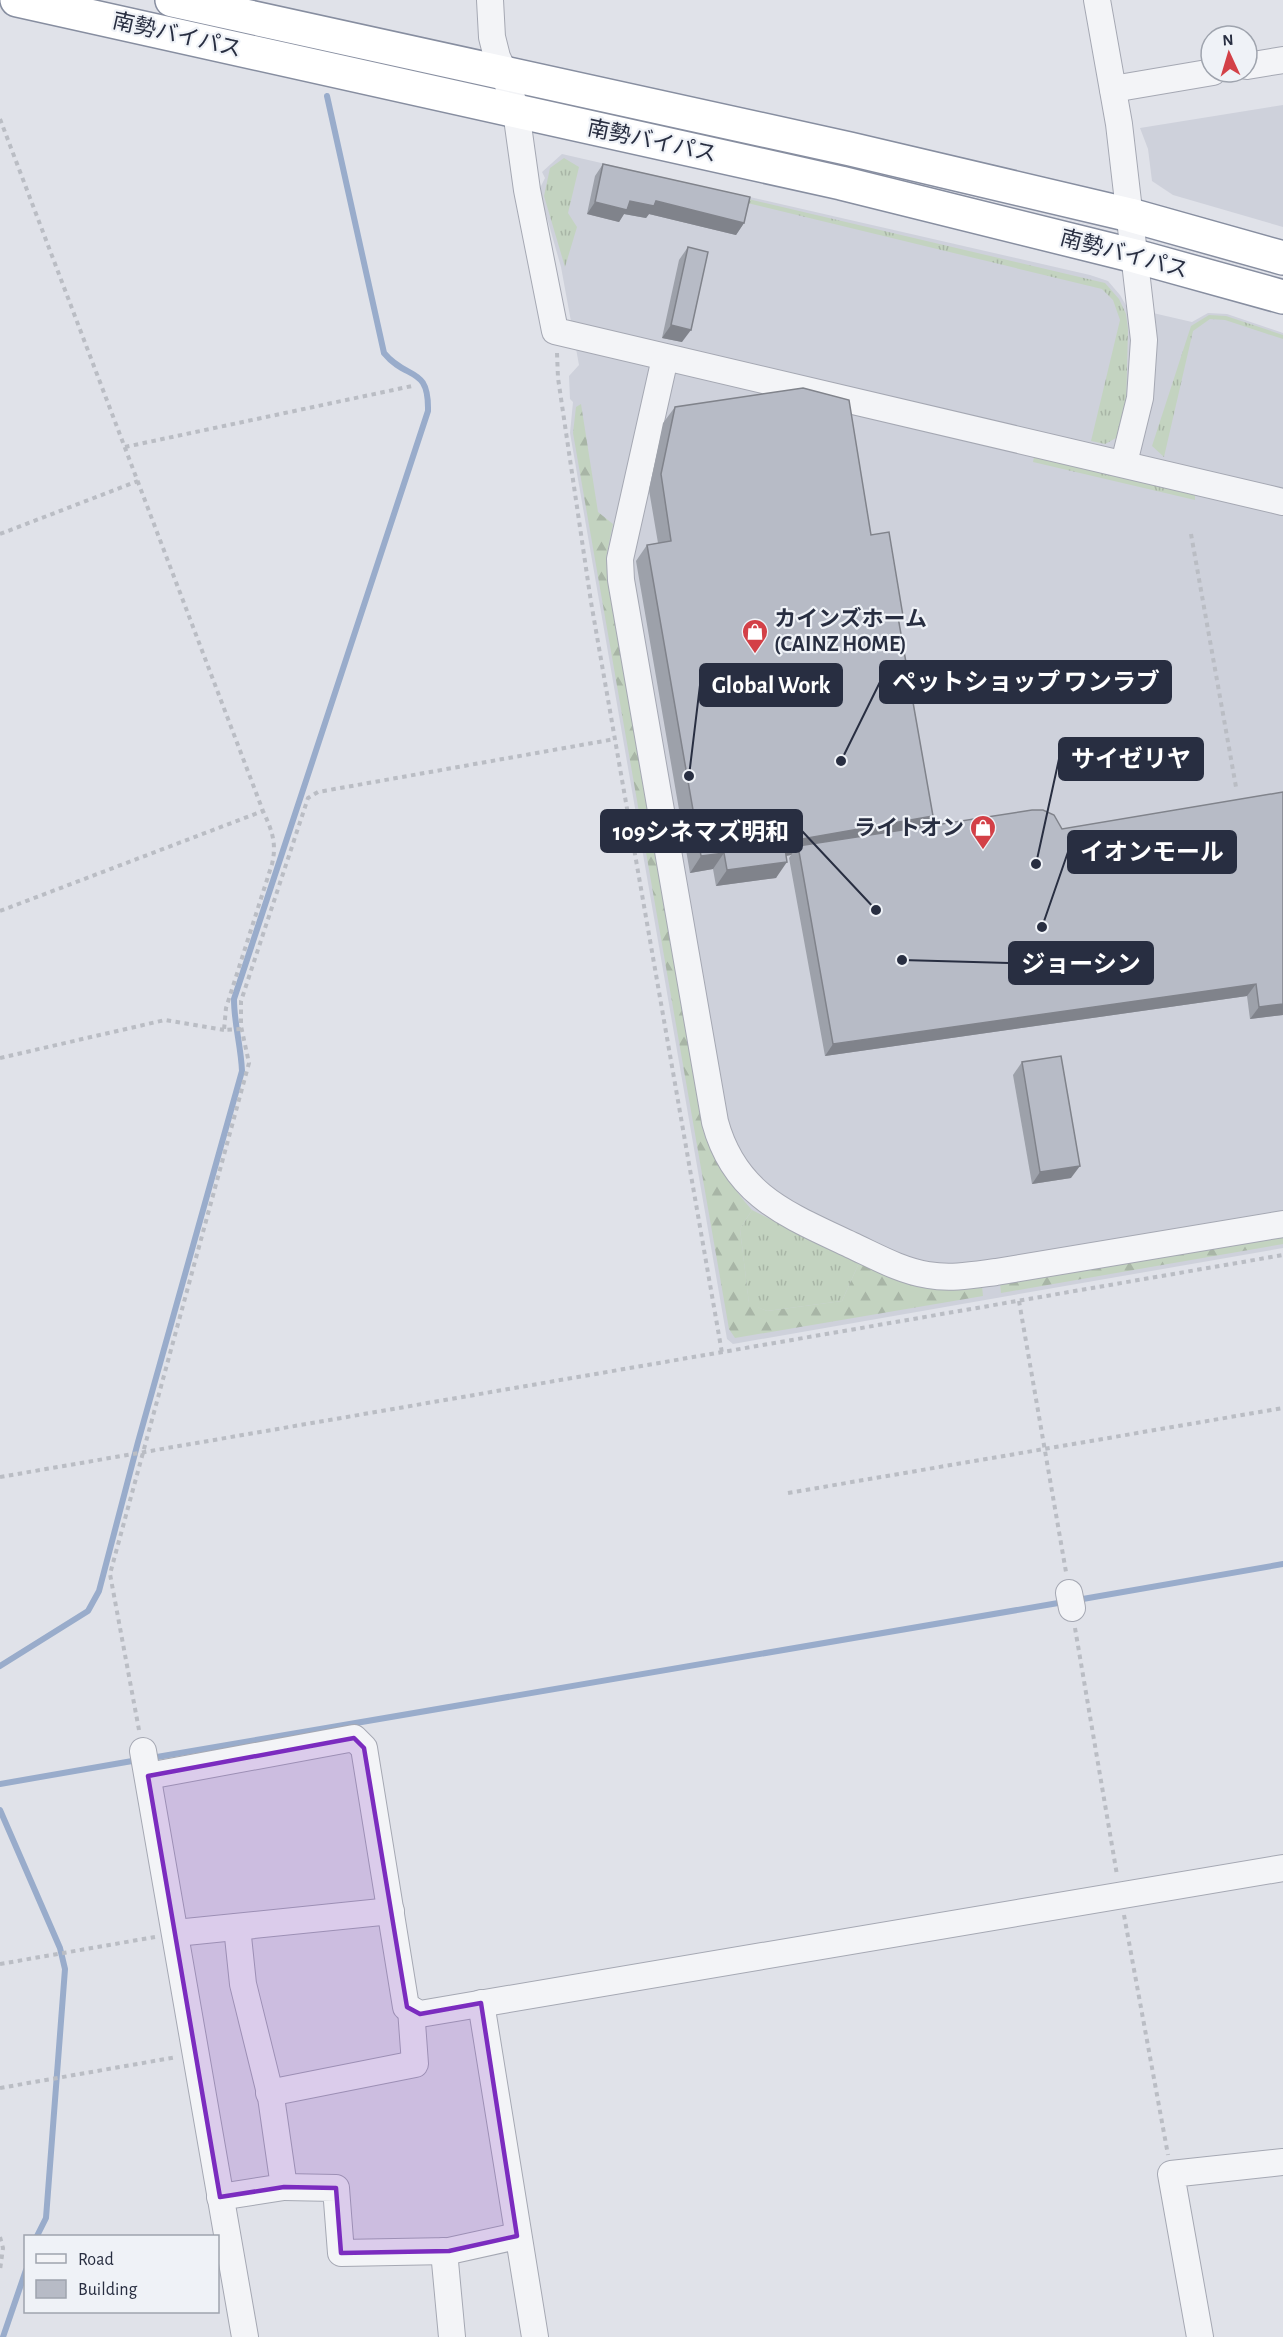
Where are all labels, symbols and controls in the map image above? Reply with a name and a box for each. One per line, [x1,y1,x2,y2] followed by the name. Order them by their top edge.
[110,9,244,61] street label: 南勢バイパス
[1199,24,1259,84] north arrow
[1222,32,1234,48] text: N
[585,116,719,165] street label: 南勢バイパス
[1058,225,1191,282] street label: 南勢バイパス
[774,606,927,655] place label: カインズホーム (CAINZ HOME)
[740,617,770,655] shop icon: カインズホーム (CAINZ HOME)
[880,661,1171,703] callout: ペットショップ ワンラブ
[700,664,842,706] callout: Global Work
[892,669,1160,695] text: ペットショップ ワンラブ
[712,674,830,698] text: Global Work
[1059,738,1203,780] callout: サイゼリヤ
[1071,746,1191,772] text: サイゼリヤ
[601,810,802,852] callout: 109シネマズ明和
[968,813,998,851] shop icon: ライトオン
[854,817,964,839] place label: ライトオン
[613,819,789,845] text: 109シネマズ明和
[1068,831,1236,873] callout: イオンモール
[1080,840,1224,865] text: イオンモール
[1009,942,1153,984] callout: ジョーシン
[1021,952,1141,977] text: ジョーシン
[24,2235,219,2313] legend
[78,2251,114,2269] text: Road
[78,2281,138,2299] text: Building

